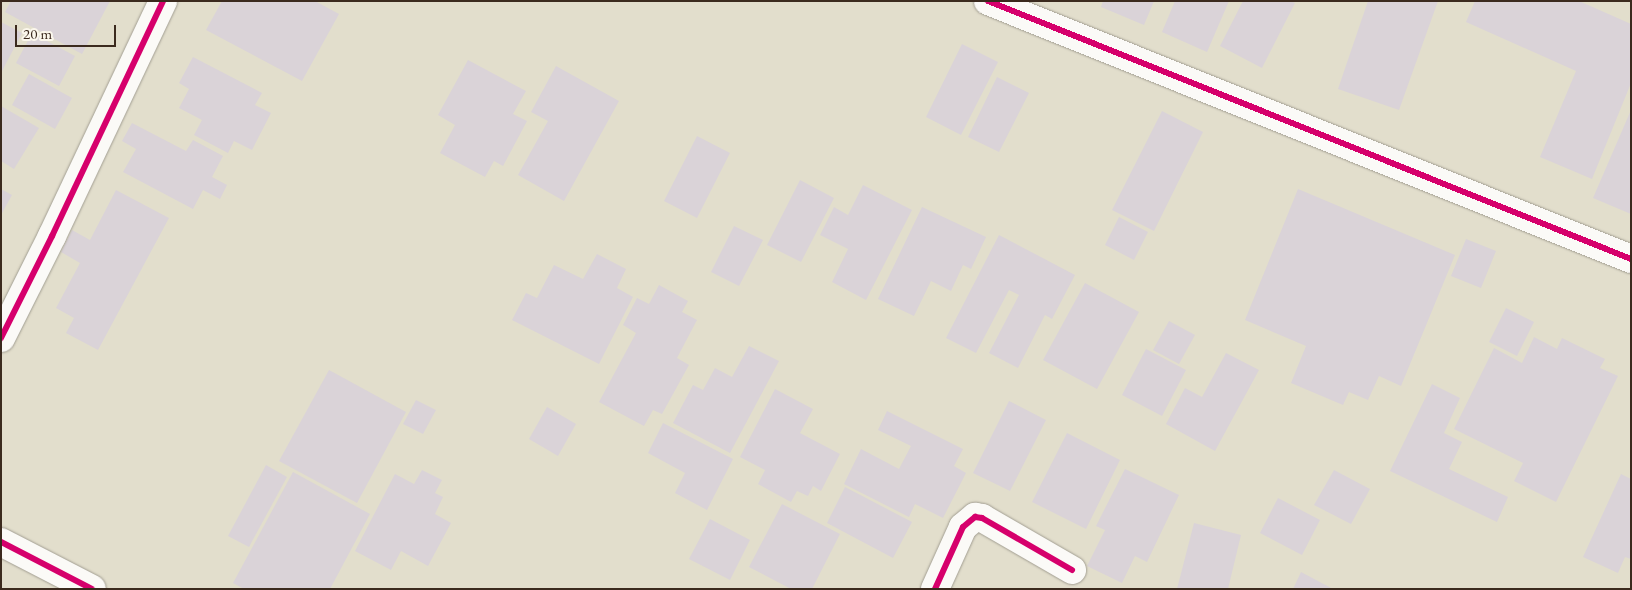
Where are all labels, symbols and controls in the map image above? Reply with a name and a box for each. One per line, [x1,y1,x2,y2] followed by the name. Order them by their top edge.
[18,15,119,47] scale bar
[23,24,52,43] text: 20 m

